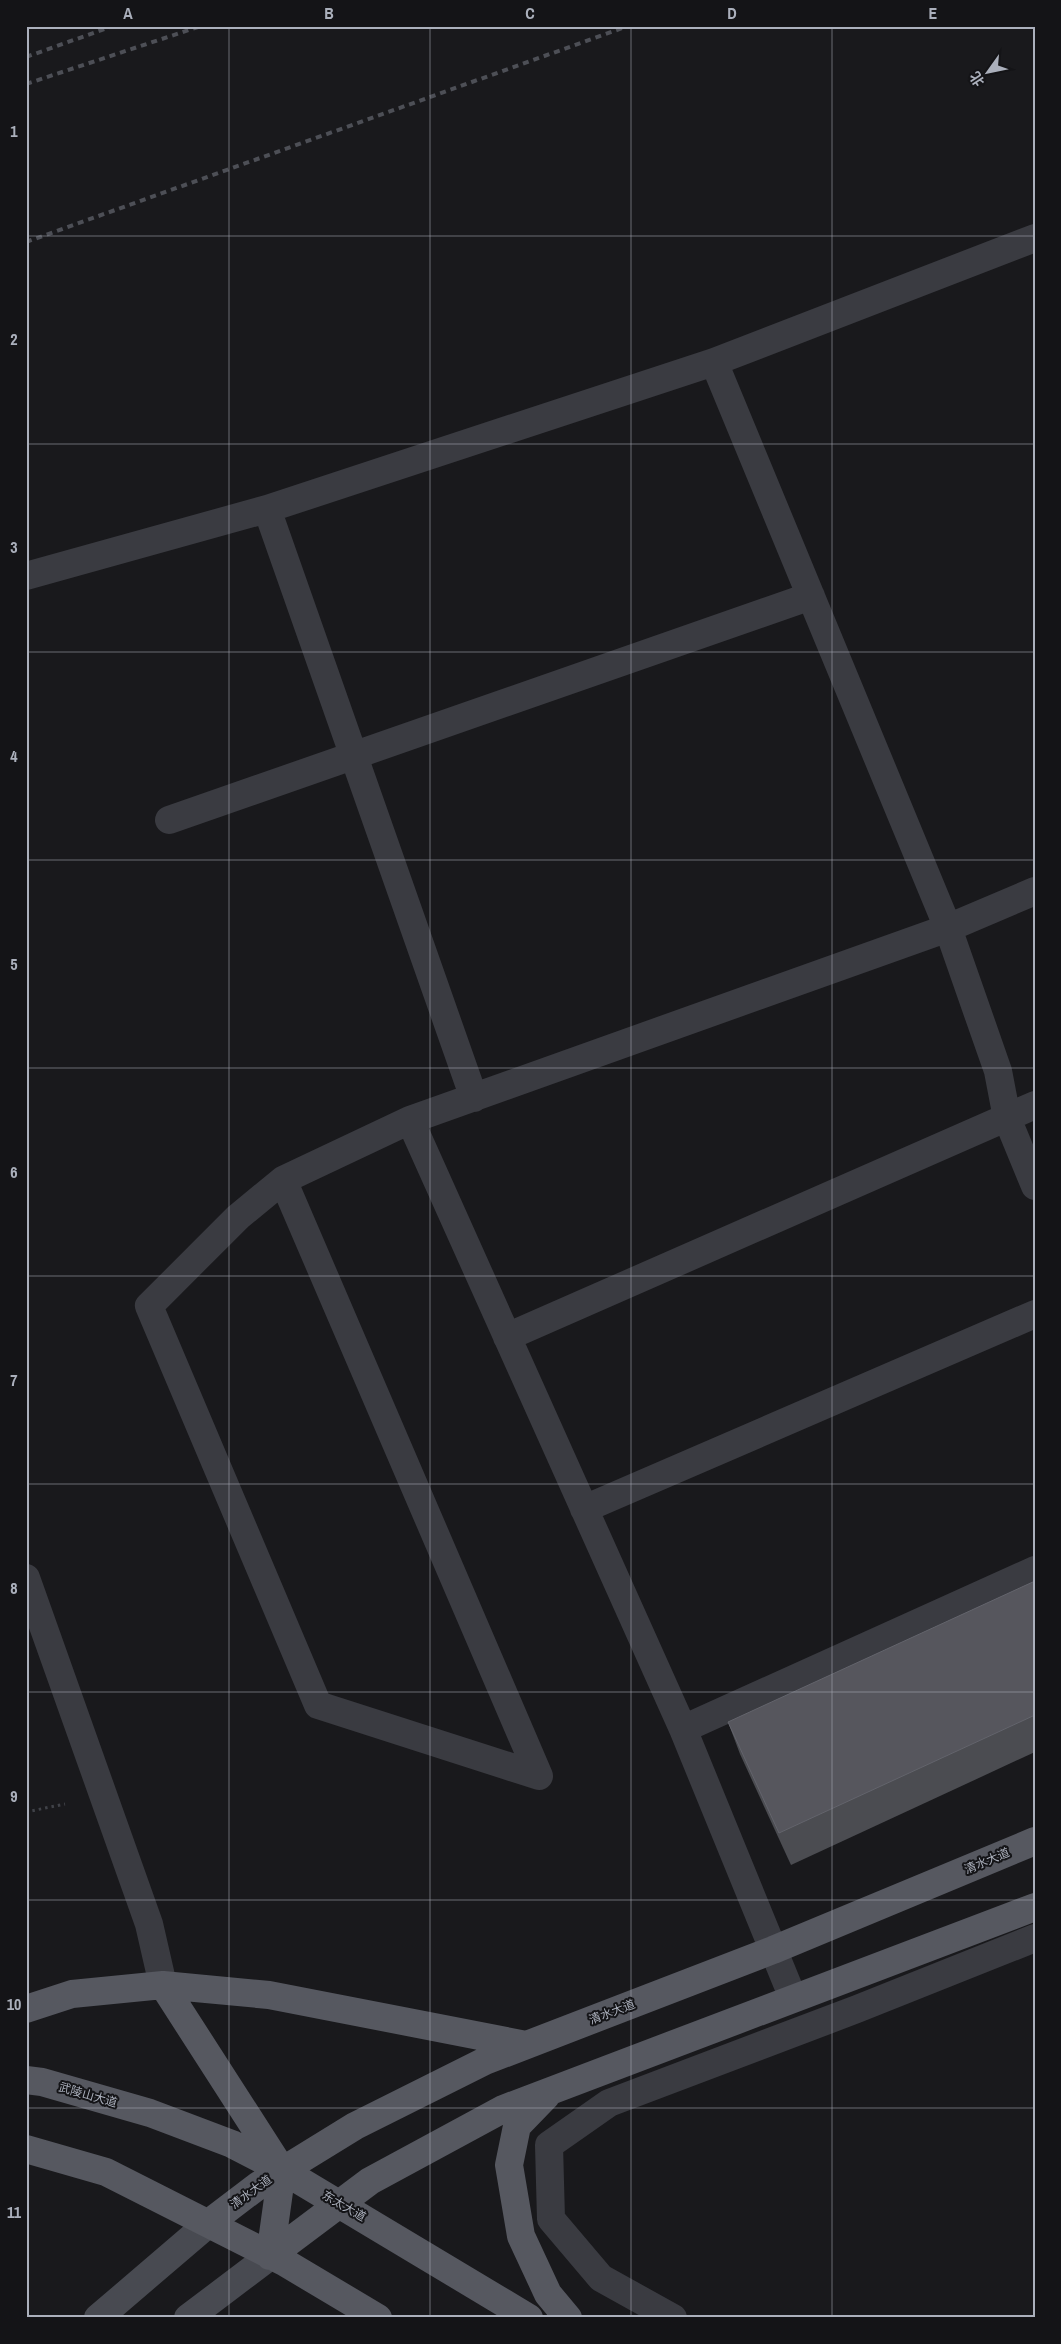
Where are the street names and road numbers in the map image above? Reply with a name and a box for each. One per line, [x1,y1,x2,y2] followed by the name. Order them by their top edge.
[962,1844,1012,1878] street label: 清水大道
[587,1996,637,2028] street label: 清水大道
[57,2079,119,2111] street label: 武陵山大道
[227,2171,275,2213] street label: 清水大道
[319,2187,369,2225] street label: 东太大道

